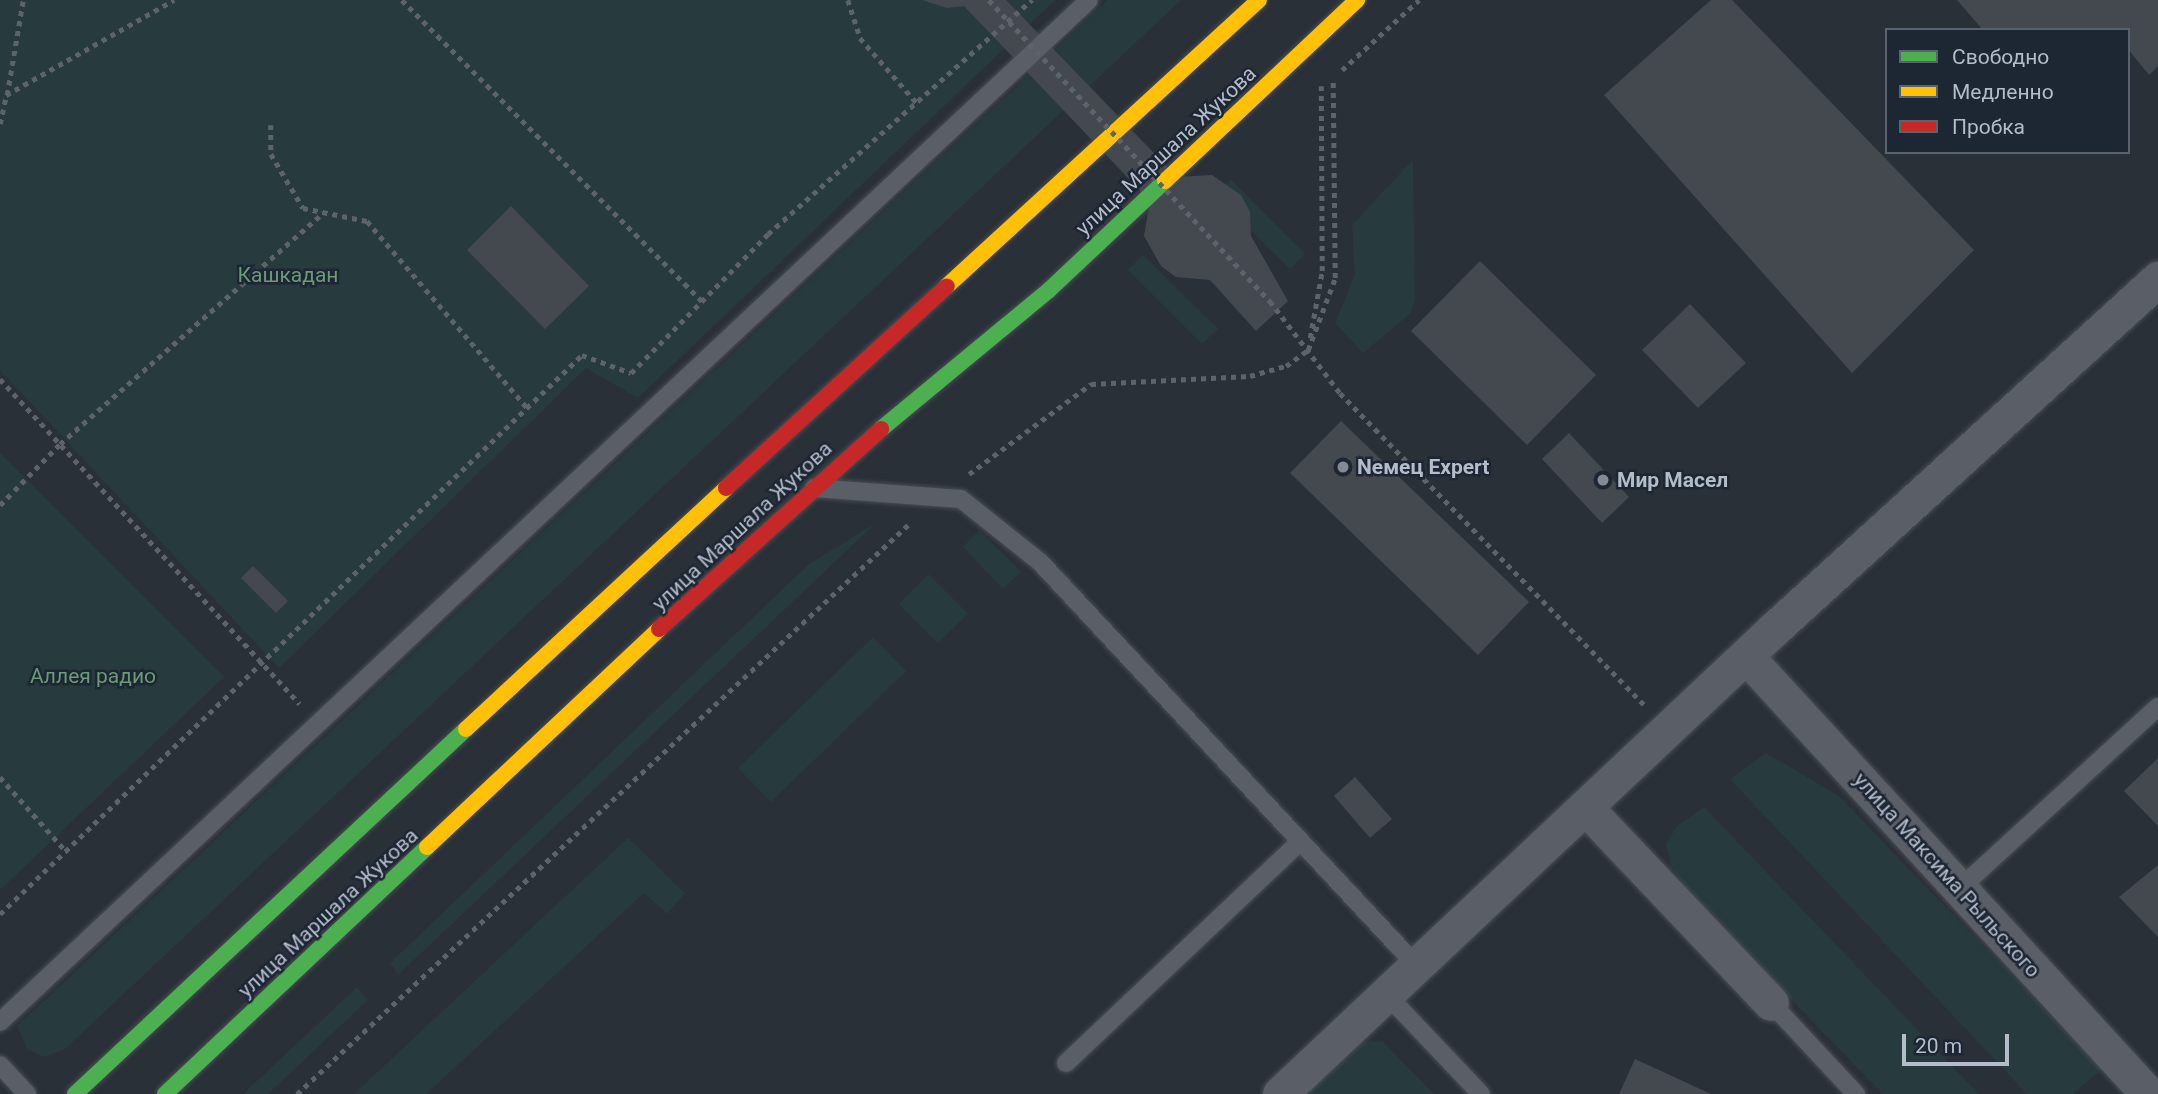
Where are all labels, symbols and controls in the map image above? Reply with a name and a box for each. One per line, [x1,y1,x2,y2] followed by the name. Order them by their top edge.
[1885,28,2130,154] legend
[1952,45,2049,69] text: Свободно
[1071,61,1261,241] street label: улица Маршала Жукова
[1952,80,2054,104] text: Медленно
[1952,115,2025,139] text: Пробка
[238,262,338,288] park label: Кашкадан
[647,436,837,616] street label: улица Маршала Жукова
[1357,454,1489,480] place label: Nемец Expert
[1335,459,1351,475] marker: Nемец Expert
[1617,467,1728,493] place label: Мир Масел
[1595,472,1611,488] marker: Мир Масел
[30,663,156,689] park label: Аллея радио
[1848,767,2046,983] street label: улица Максима Рыльского
[233,823,423,1003] street label: улица Маршала Жукова
[1906,1020,2013,1064] scale bar
[1915,1034,1962,1058] text: 20 m

